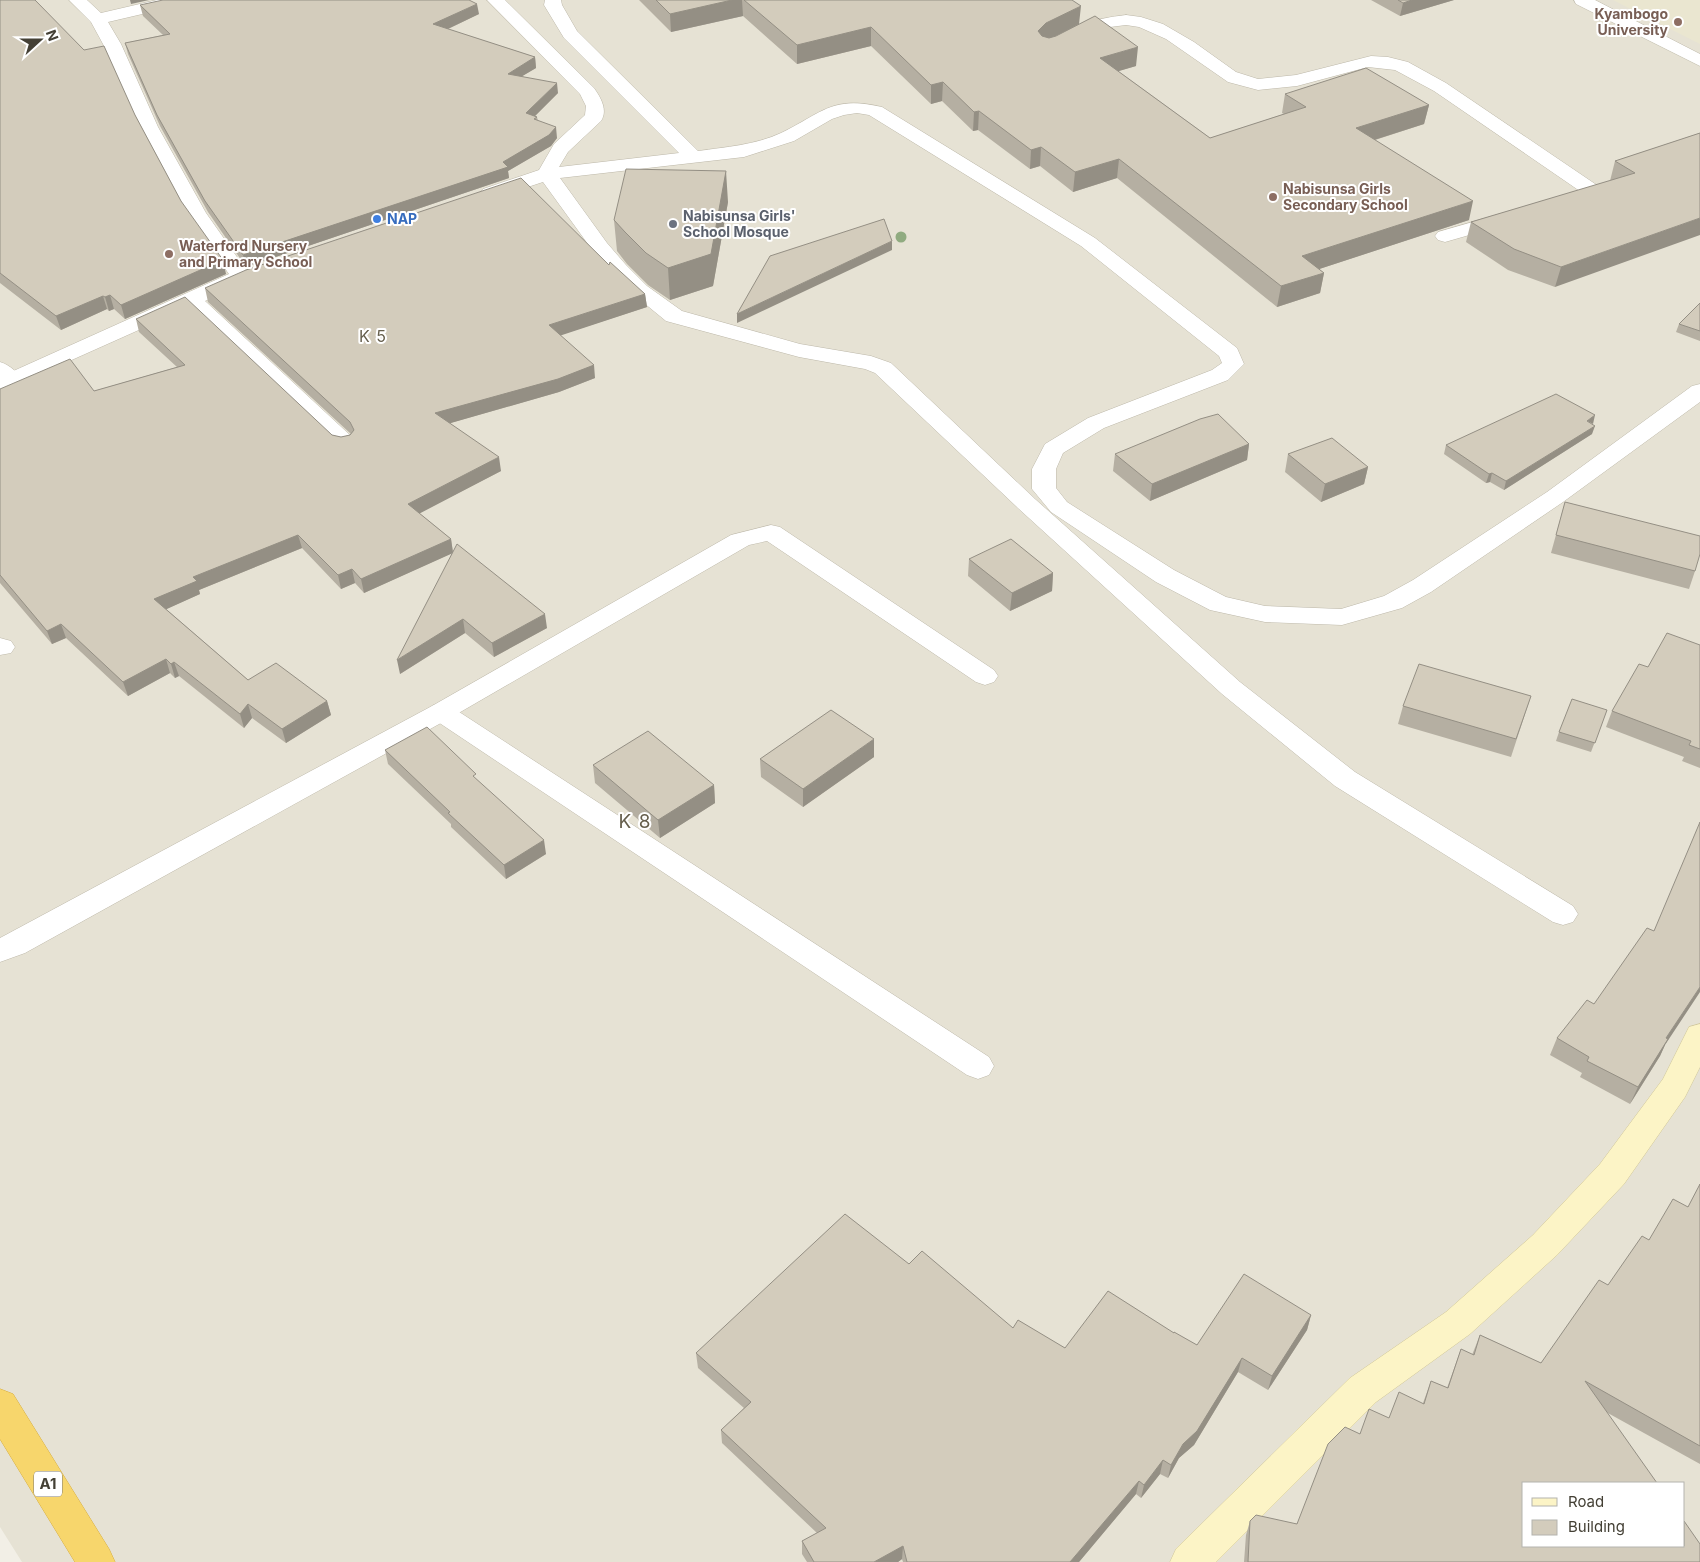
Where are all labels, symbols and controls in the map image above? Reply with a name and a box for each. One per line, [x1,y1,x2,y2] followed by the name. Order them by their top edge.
[1594,5,1669,38] place label: Kyambogo University
[15,15,65,65] north arrow
[1672,16,1684,28] marker: Kyambogo University
[43,27,62,43] text: N
[1283,180,1408,213] place label: Nabisunsa Girls Secondary School
[1267,191,1279,203] marker: Nabisunsa Girls Secondary School
[683,207,795,240] place label: Nabisunsa Girls' School Mosque
[387,210,417,227] place label: NAP
[371,213,383,225] marker: NAP
[667,218,679,230] marker: Nabisunsa Girls' School Mosque
[179,237,312,270] place label: Waterford Nursery and Primary School
[163,248,175,260] marker: Waterford Nursery and Primary School
[359,326,387,346] district label: K 5
[619,810,651,833] district label: K 8
[34,1472,62,1496] road number: A1
[1522,1482,1685,1547] legend
[1568,1492,1604,1511] text: Road
[1568,1517,1625,1536] text: Building

